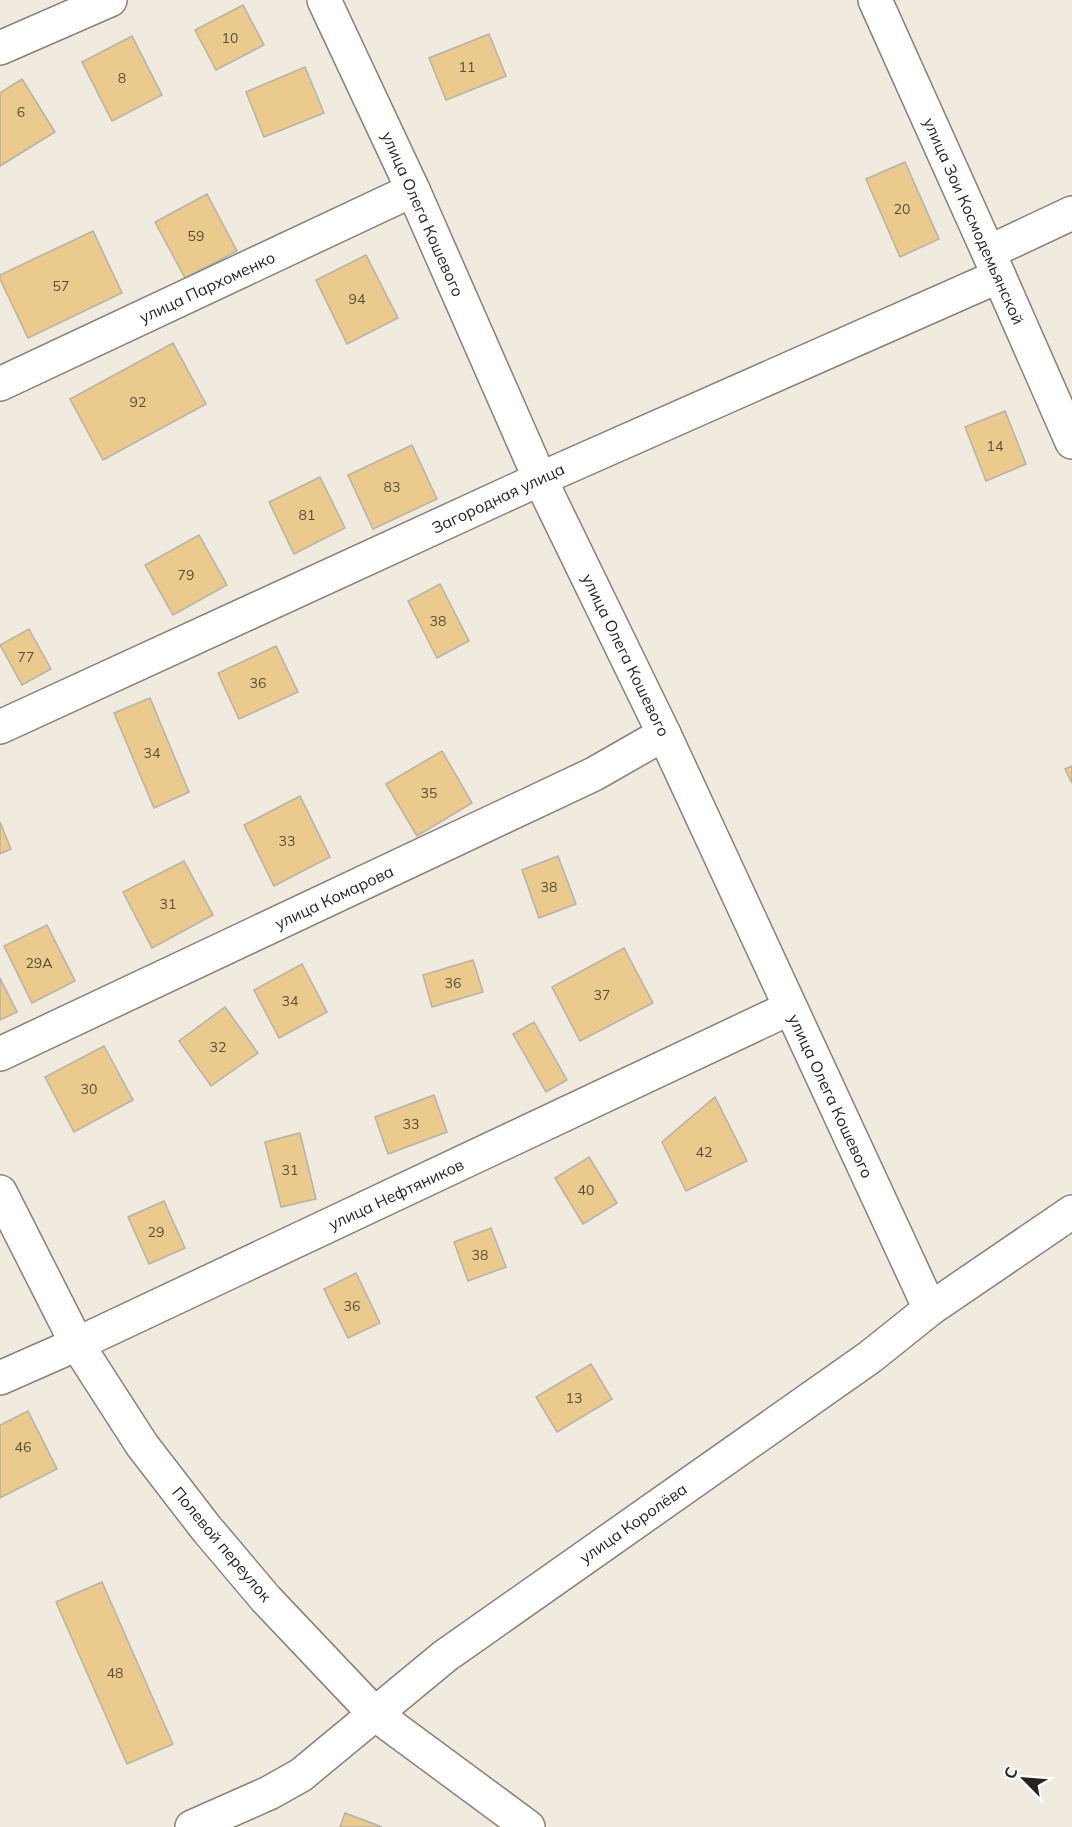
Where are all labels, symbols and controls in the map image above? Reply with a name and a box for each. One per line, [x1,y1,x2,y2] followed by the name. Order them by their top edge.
[222,29,238,47] house number: 10
[459,58,475,76] house number: 11
[118,69,126,87] house number: 8
[17,103,25,121] house number: 6
[919,115,1029,327] street label: улица Зои Космодемьянской
[378,128,468,300] street label: улица Олега Кошевого
[894,200,910,218] house number: 20
[188,227,204,245] house number: 59
[136,247,278,327] street label: улица Пархоменко
[53,277,69,295] house number: 57
[349,290,366,308] house number: 94
[130,393,146,411] house number: 92
[987,437,1004,455] house number: 14
[428,458,568,538] street label: Загородная улица
[384,478,400,496] house number: 83
[299,506,315,524] house number: 81
[178,566,194,584] house number: 79
[578,570,674,740] street label: улица Олега Кошевого
[430,612,446,630] house number: 38
[18,648,34,666] house number: 77
[250,674,266,692] house number: 36
[144,744,161,762] house number: 34
[421,784,437,802] house number: 35
[279,832,295,850] house number: 33
[271,861,397,933] street label: улица Комарова
[541,878,557,896] house number: 38
[160,895,176,913] house number: 31
[25,954,53,972] house number: 29А
[445,974,461,992] house number: 36
[594,986,610,1004] house number: 37
[282,992,299,1010] house number: 34
[784,1011,878,1181] street label: улица Олега Кошевого
[210,1038,226,1056] house number: 32
[81,1080,97,1098] house number: 30
[403,1115,419,1133] house number: 33
[696,1143,712,1161] house number: 42
[325,1154,467,1234] street label: улица Нефтяников
[282,1161,298,1179] house number: 31
[578,1181,594,1199] house number: 40
[148,1223,164,1241] house number: 29
[472,1246,488,1264] house number: 38
[344,1297,360,1315] house number: 36
[566,1389,582,1407] house number: 13
[15,1438,31,1456] house number: 46
[576,1479,690,1567] street label: улица Королёва
[168,1482,276,1606] street label: Полевой переулок
[107,1664,123,1682] house number: 48
[994,1749,1054,1809] north arrow
[999,1763,1022,1782] text: С

